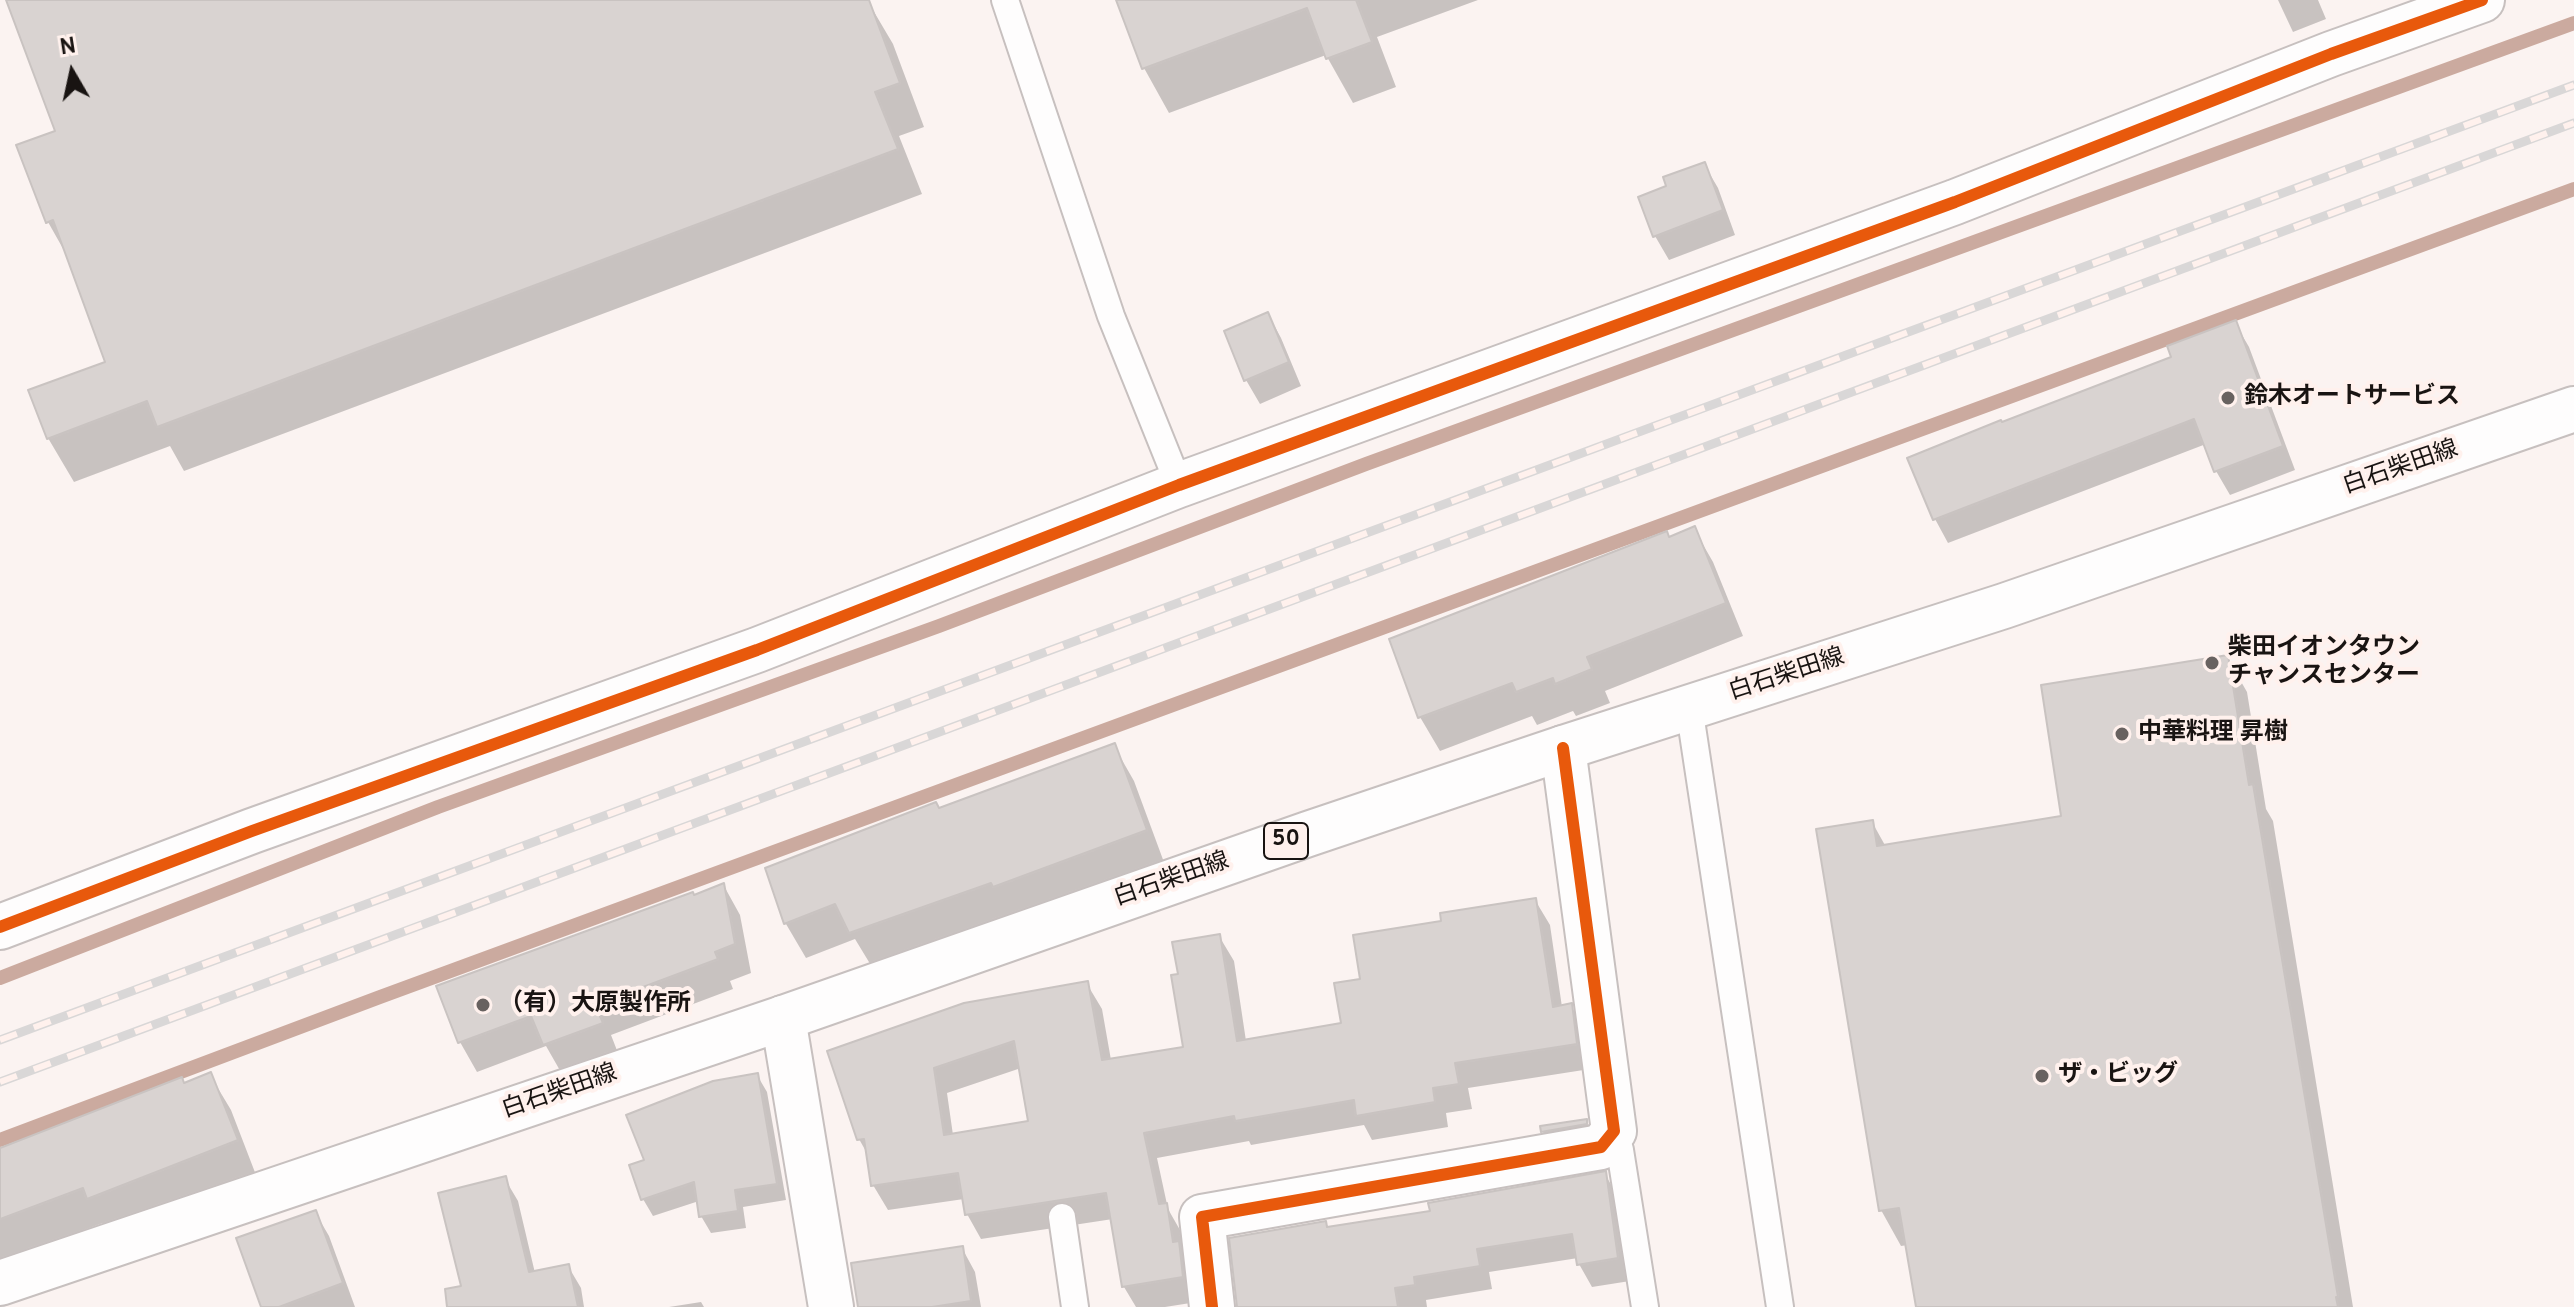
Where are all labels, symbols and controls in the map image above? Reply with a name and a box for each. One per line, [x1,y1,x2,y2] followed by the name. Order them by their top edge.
[32,32,112,112] north arrow
[58,33,78,62] text: N
[2244,384,2460,412] place label: 鈴木オートサービス
[2219,389,2237,407] marker: 鈴木オートサービス
[2340,436,2462,502] street label: 白石柴田線
[2228,635,2420,691] place label: 柴田イオンタウン チャンスセンター
[1725,644,1849,708] street label: 白石柴田線
[2203,654,2221,672] marker: 柴田イオンタウン チャンスセンター
[2138,720,2288,748] place label: 中華料理 昇樹
[2113,725,2131,743] marker: 中華料理 昇樹
[1264,823,1308,859] road number: 50
[1111,848,1233,914] street label: 白石柴田線
[499,991,691,1019] place label: （有）大原製作所
[474,996,492,1014] marker: （有）大原製作所
[499,1060,621,1126] street label: 白石柴田線
[2058,1062,2178,1090] place label: ザ・ビッグ
[2033,1067,2051,1085] marker: ザ・ビッグ

